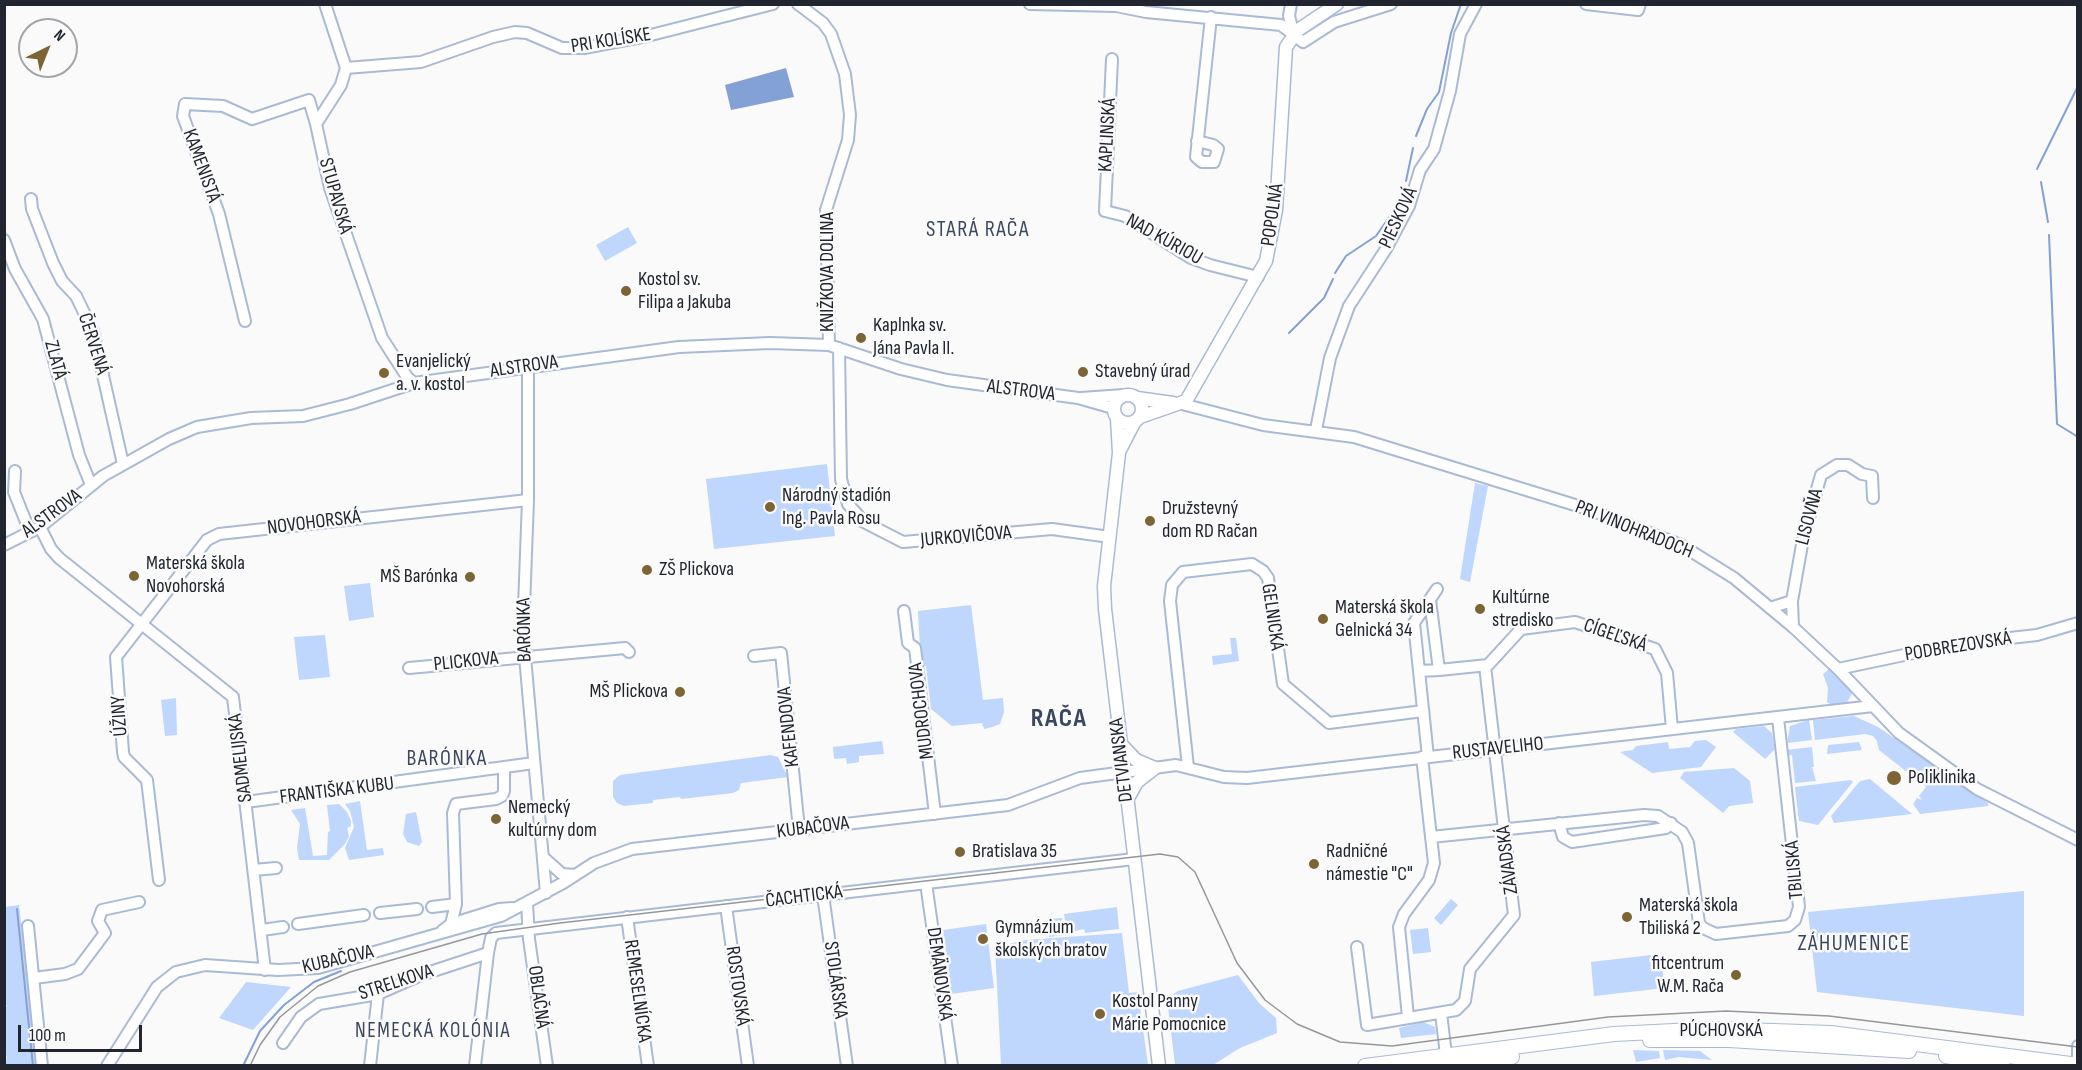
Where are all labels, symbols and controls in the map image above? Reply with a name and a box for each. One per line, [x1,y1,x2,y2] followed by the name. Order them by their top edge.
[18,18,78,78] north arrow
[569,23,653,59] street label: PRI KOLÍSKE
[50,26,69,46] text: N
[1094,97,1122,173] street label: KAPLINSKÁ
[177,126,225,206] street label: KAMENISTÁ
[313,155,357,237] street label: STUPAVSKÁ
[1257,182,1289,248] street label: POPOLNÁ
[1374,184,1424,252] street label: PIESKOVÁ
[1122,209,1206,271] street label: NAD KÚRIOU
[816,212,840,332] street label: KNIŽKOVA DOLINA
[926,217,1030,243] district label: STARÁ RAČA
[638,268,731,315] place label: Kostol sv. Filipa a Jakuba
[619,284,633,298] marker: Kostol sv. Filipa a Jakuba
[72,310,114,378] street label: ČERVENÁ
[873,314,954,361] place label: Kaplnka sv. Jána Pavla II.
[854,331,868,345] marker: Kaplnka sv. Jána Pavla II.
[38,338,72,382] street label: ZLATÁ
[396,350,471,397] place label: Evanjelický a. v. kostol
[489,350,559,384] street label: ALSTROVA
[1095,360,1190,384] place label: Stavebný úrad
[1076,365,1090,379] marker: Stavebný úrad
[377,366,391,380] marker: Evanjelický a. v. kostol
[986,375,1056,407] street label: ALSTROVA
[17,484,87,544] street label: ALSTROVA
[782,484,891,531] place label: Národný štadión Ing. Pavla Rosu
[1791,486,1829,548] street label: LISOVŇA
[1571,495,1697,565] street label: PRI VINOHRADOCH
[1162,497,1258,544] place label: Družstevný dom RD Račan
[763,500,777,514] marker: Národný štadión Ing. Pavla Rosu
[266,505,362,541] street label: NOVOHORSKÁ
[1143,514,1157,528] marker: Družstevný dom RD Račan
[920,521,1012,553] street label: JURKOVIČOVA
[146,552,245,599] place label: Materská škola Novohorská
[659,558,734,582] place label: ZŠ Plickova
[640,563,654,577] marker: ZŠ Plickova
[380,565,458,589] place label: MŠ Barónka
[127,569,141,583] marker: Materská škola Novohorská
[463,570,477,584] marker: MŠ Barónka
[1255,582,1289,652] street label: GELNICKÁ
[1492,586,1554,633] place label: Kultúrne stredisko
[1335,596,1434,643] place label: Materská škola Gelnická 34
[512,598,538,662] street label: BARÓNKA
[1473,602,1487,616] marker: Kultúrne stredisko
[1316,612,1330,626] marker: Materská škola Gelnická 34
[1580,614,1650,658] street label: CÍGEĽSKÁ
[1903,627,2013,667] street label: PODBREZOVSKÁ
[432,647,500,677] street label: PLICKOVA
[904,661,940,761] street label: MUDROCHOVA
[589,680,668,704] place label: MŠ Plickova
[673,685,687,699] marker: MŠ Plickova
[773,686,805,768] street label: KAFENDOVA
[107,695,133,737] street label: ÚŽINY
[1031,703,1087,735] district label: RAČA
[224,712,258,804] street label: SADMELIJSKÁ
[1105,717,1139,803] street label: DETVIANSKA
[1451,732,1545,766] street label: RUSTAVELIHO
[406,746,488,772] district label: BARÓNKA
[1908,766,1976,790] place label: Poliklinika
[1885,769,1903,787] marker: Poliklinika
[278,772,396,810] street label: FRANTIŠKA KUBU
[508,796,597,843] place label: Nemecký kultúrny dom
[489,812,503,826] marker: Nemecký kultúrny dom
[776,812,850,844] street label: KUBAČOVA
[1492,824,1524,896] street label: ZÁVADSKÁ
[972,840,1057,864] place label: Bratislava 35
[1326,840,1413,887] place label: Radničné námestie "C"
[1780,840,1810,900] street label: TBILISKÁ
[953,845,967,859] marker: Bratislava 35
[1307,857,1321,871] marker: Radničné námestie "C"
[764,880,844,914] street label: ČACHTICKÁ
[1639,894,1738,941] place label: Materská škola Tbiliská 2
[1620,910,1634,924] marker: Materská škola Tbiliská 2
[995,916,1107,963] place label: Gymnázium školských bratov
[921,926,957,1022] street label: DEMÄNOVSKÁ
[1797,931,1911,957] district label: ZÁHUMENICE
[976,932,990,946] marker: Gymnázium školských bratov
[618,938,656,1044] street label: REMESELNÍCKA
[300,940,376,980] street label: KUBAČOVA
[818,940,852,1020] street label: STOLÁRSKA
[720,945,754,1027] street label: ROSTOVSKÁ
[1652,952,1724,999] place label: fitcentrum W.M. Rača
[356,960,436,1006] street label: STRELKOVA
[522,964,554,1030] street label: OBLAČNÁ
[1729,968,1743,982] marker: fitcentrum W.M. Rača
[1112,990,1226,1037] place label: Kostol Panny Márie Pomocnice
[1093,1007,1107,1021] marker: Kostol Panny Márie Pomocnice
[21,1013,146,1051] scale bar
[355,1019,511,1045] district label: NEMECKÁ KOLÓNIA
[1679,1019,1763,1043] street label: PÚCHOVSKÁ
[29,1025,66,1046] text: 100 m

